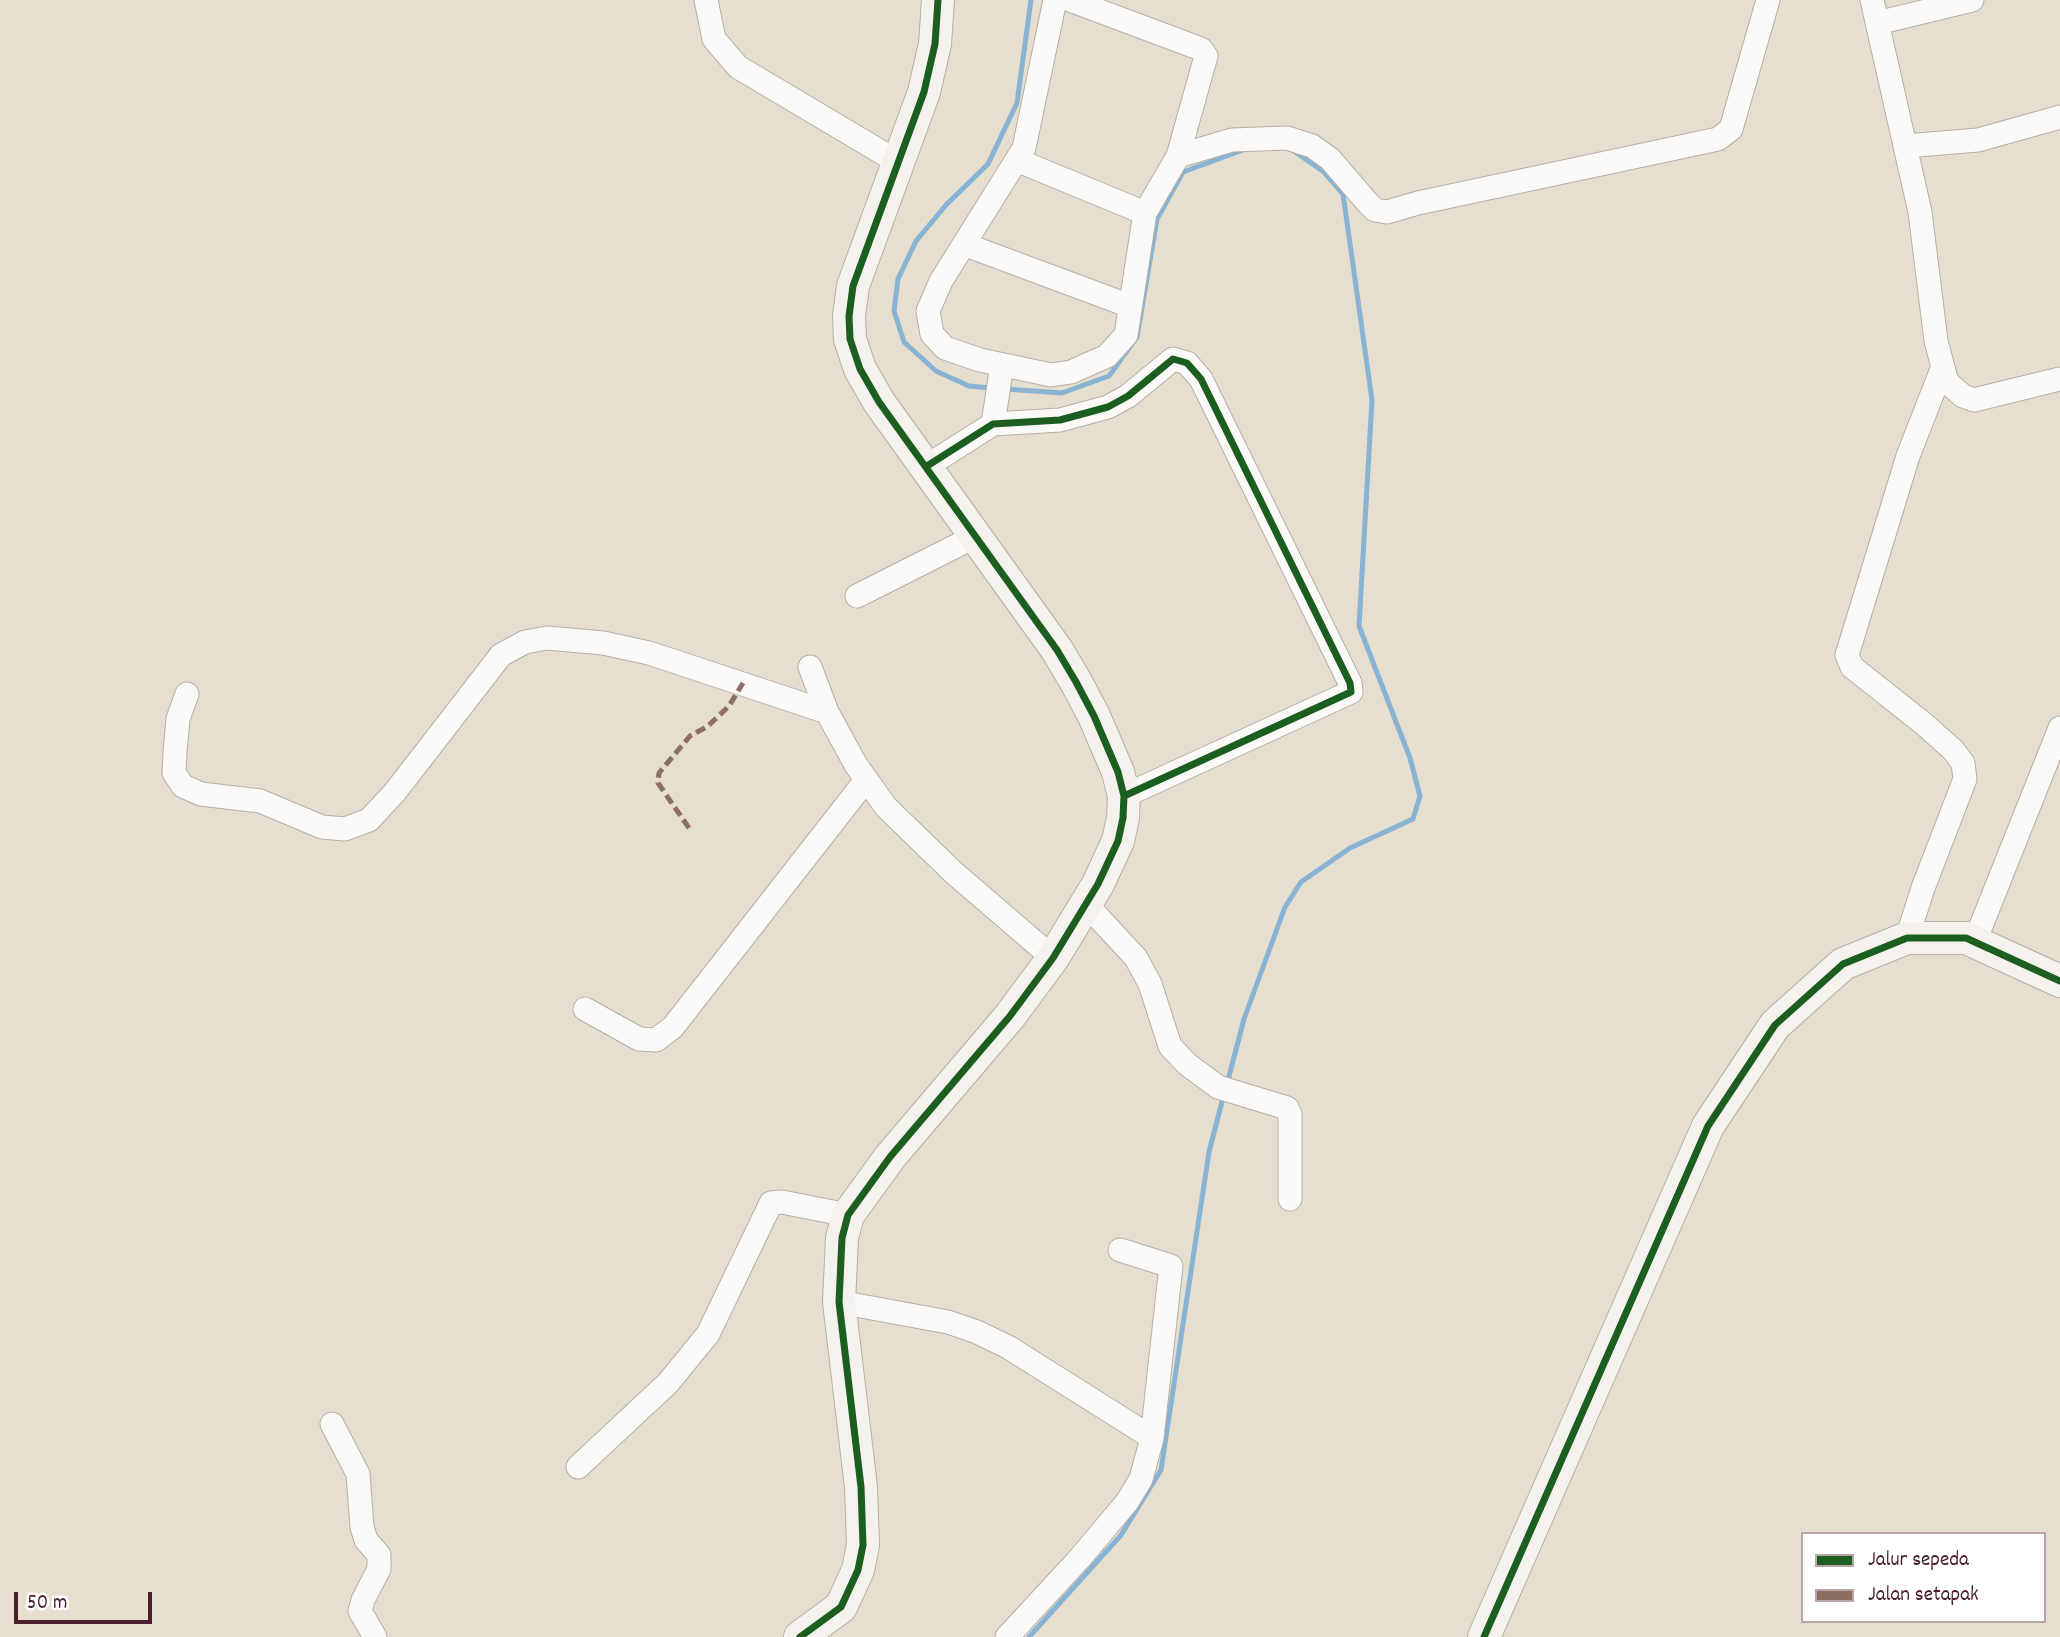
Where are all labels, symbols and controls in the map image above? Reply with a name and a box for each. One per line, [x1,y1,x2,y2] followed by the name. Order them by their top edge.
[1801,1532,2046,1623] legend
[1868,1546,1969,1576] text: Jalur sepeda
[18,1578,156,1622] scale bar
[1868,1581,1979,1611] text: Jalan setapak
[27,1589,67,1619] text: 50 m

